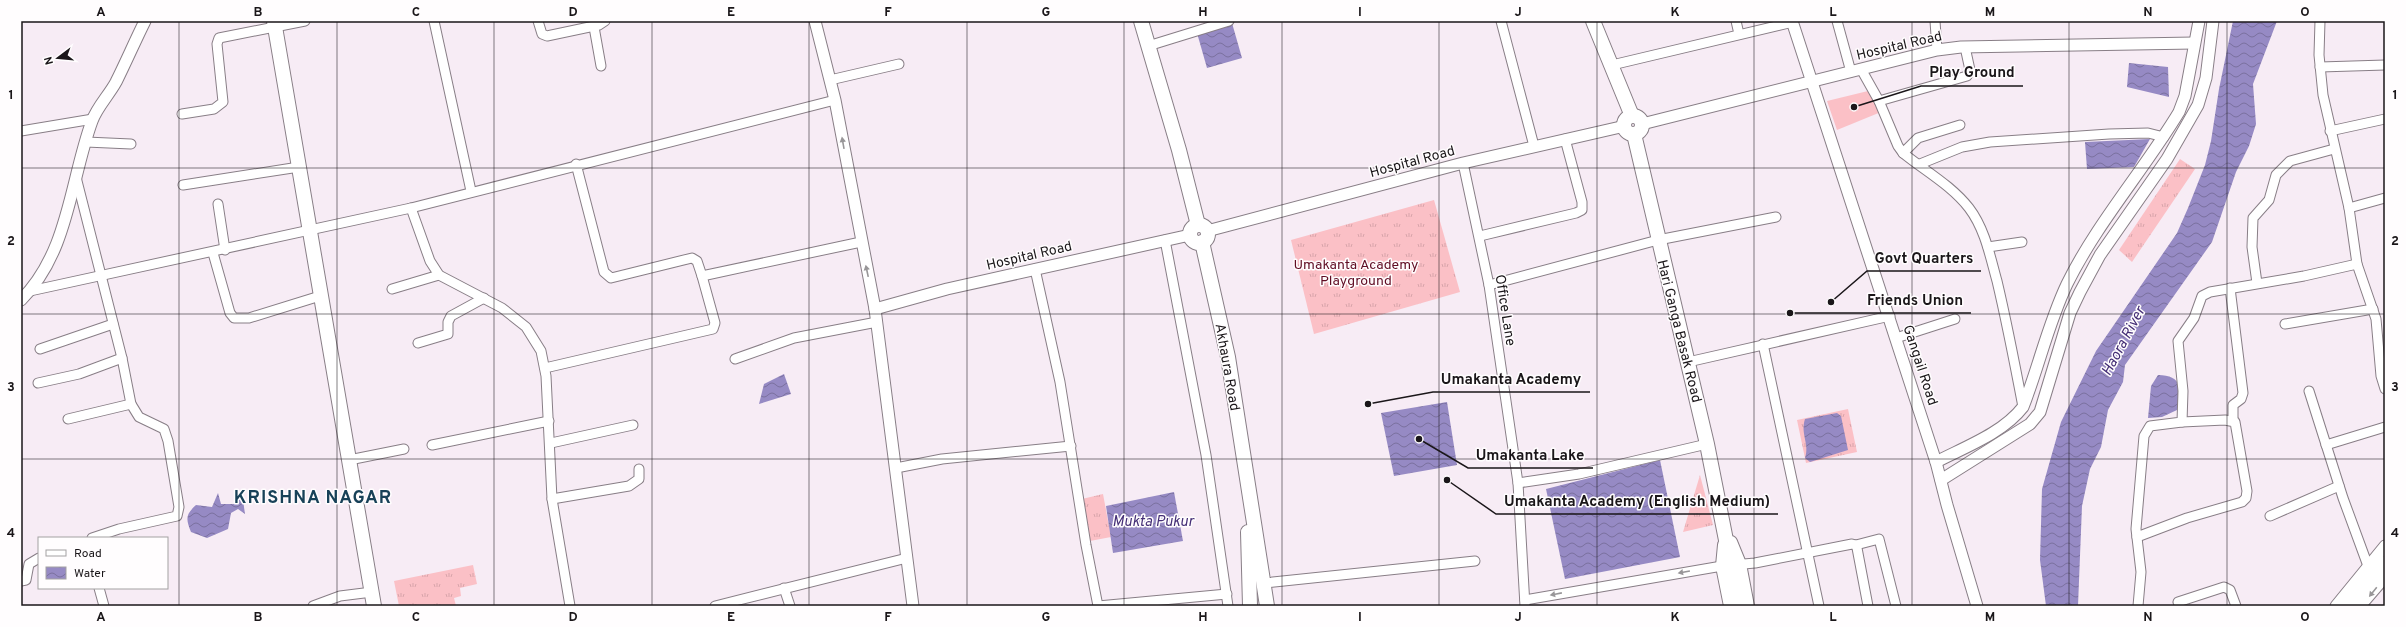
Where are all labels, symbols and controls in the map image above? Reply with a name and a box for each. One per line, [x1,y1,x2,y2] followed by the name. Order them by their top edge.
[96,5,106,21] text: A
[254,5,263,21] text: B
[412,5,420,21] text: C
[568,5,578,21] text: D
[727,5,735,21] text: E
[884,5,892,21] text: F
[1042,5,1051,21] text: G
[1198,5,1208,21] text: H
[1358,5,1362,21] text: I
[1514,5,1522,21] text: J
[1670,5,1680,21] text: K
[1829,5,1837,21] text: L
[1985,5,1995,21] text: M
[2143,5,2153,21] text: N
[2300,5,2310,21] text: O
[1855,28,1944,65] street label: Hospital Road
[38,38,78,78] north arrow
[42,55,57,66] text: N
[1921,59,2023,86] callout: Play Ground
[1929,64,2015,83] text: Play Ground
[8,88,14,104] text: 1
[2392,88,2398,104] text: 1
[840,137,846,150] one-way arrow
[1368,143,1457,182] street label: Hospital Road
[7,234,15,250] text: 2
[2391,234,2399,250] text: 2
[985,238,1074,275] street label: Hospital Road
[1867,244,1981,271] callout: Govt Quarters
[1875,250,1973,269] text: Govt Quarters
[1293,257,1419,290] park label: Umakanta Academy Playground
[1653,258,1705,405] street label: Hari Ganga Basak Road
[864,265,870,277] one-way arrow
[1490,273,1519,347] street label: Office Lane
[1859,286,1971,313] callout: Friends Union
[1867,292,1963,311] text: Friends Union
[2098,303,2151,380] water label: Haora River
[1210,322,1243,412] street label: Akhaura Road
[1899,323,1941,408] street label: Gangail Road
[1433,365,1590,392] callout: Umakanta Academy
[1441,371,1582,390] text: Umakanta Academy
[7,380,15,396] text: 3
[2391,380,2399,396] text: 3
[1468,441,1593,468] callout: Umakanta Lake
[1476,447,1584,466] text: Umakanta Lake
[234,487,392,510] district label: KRISHNA NAGAR
[1496,487,1778,514] callout: Umakanta Academy (English Medium)
[1504,493,1770,512] text: Umakanta Academy (English Medium)
[1112,513,1195,532] water label: Mukta Pukur
[7,526,15,542] text: 4
[2391,526,2399,542] text: 4
[38,537,168,589] legend
[74,546,102,562] text: Road
[74,566,106,582] text: Water
[1678,569,1690,575] one-way arrow
[2368,586,2377,597] one-way arrow
[1550,592,1562,598] one-way arrow
[96,610,106,626] text: A
[254,610,263,626] text: B
[412,610,420,626] text: C
[568,610,578,626] text: D
[727,610,735,626] text: E
[884,610,892,626] text: F
[1042,610,1051,626] text: G
[1198,610,1208,626] text: H
[1358,610,1362,626] text: I
[1514,610,1522,626] text: J
[1670,610,1680,626] text: K
[1829,610,1837,626] text: L
[1985,610,1995,626] text: M
[2143,610,2153,626] text: N
[2300,610,2310,626] text: O

